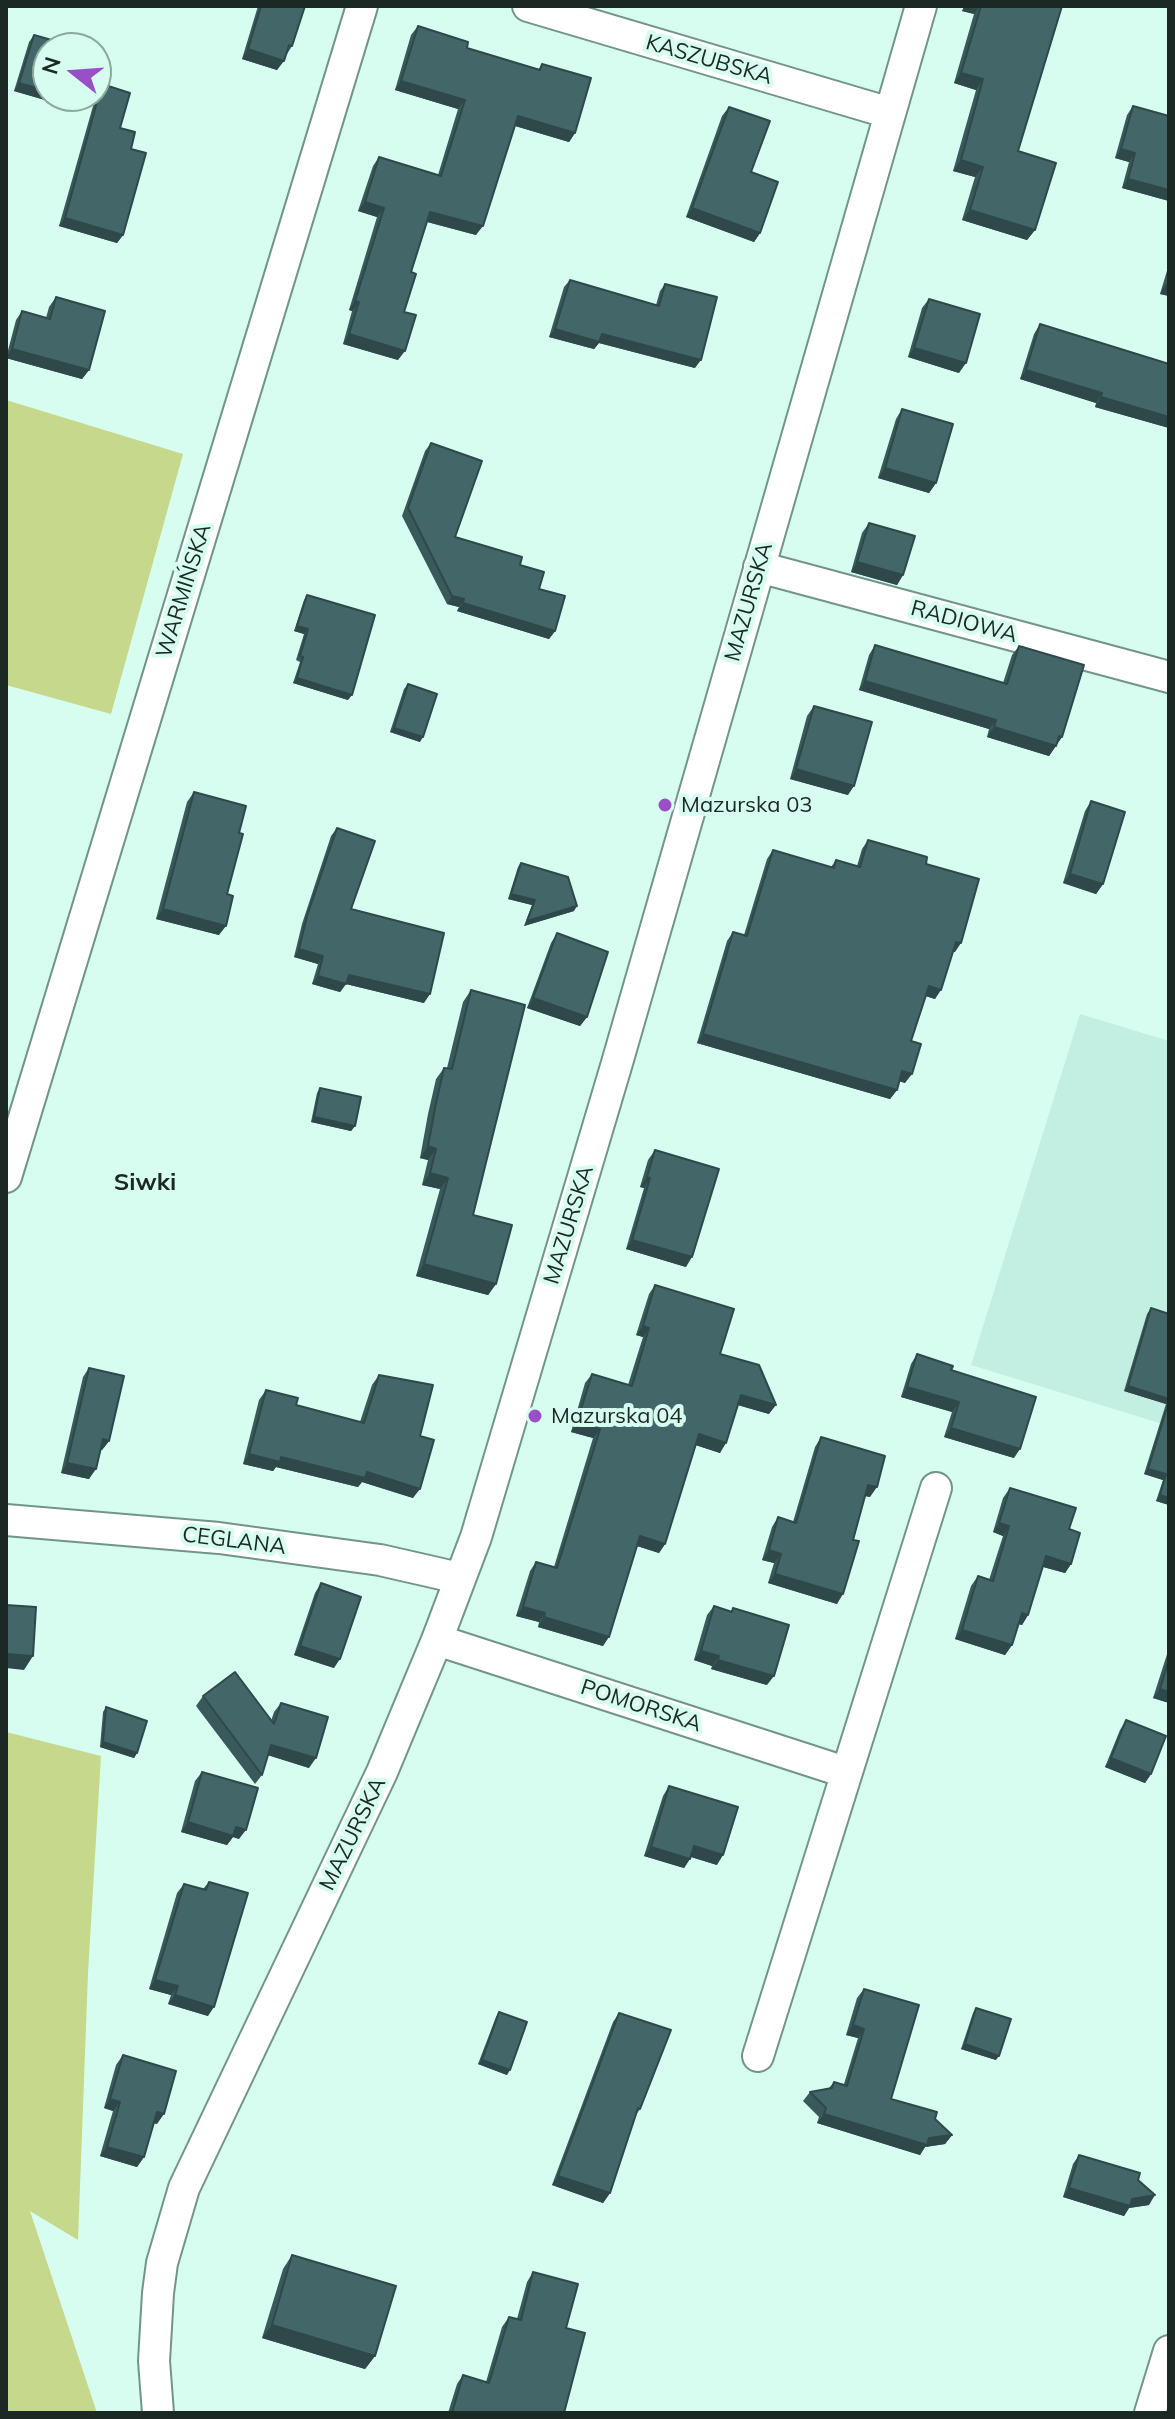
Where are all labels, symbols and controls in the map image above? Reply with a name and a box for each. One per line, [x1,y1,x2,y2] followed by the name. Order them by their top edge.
[643,29,775,91] street label: KASZUBSKA
[32,32,112,112] north arrow
[35,54,67,78] text: N
[151,521,217,661] street label: WARMIŃSKA
[719,540,779,664] street label: MAZURSKA
[908,595,1020,649] street label: RADIOWA
[681,792,813,818] place label: Mazurska 03
[656,796,674,814] marker: Mazurska 03
[538,1163,600,1287] street label: MAZURSKA
[114,1169,176,1197] district label: Siwki
[551,1403,683,1429] place label: Mazurska 04
[526,1407,544,1425] marker: Mazurska 04
[181,1522,287,1560] street label: CEGLANA
[577,1674,705,1738] street label: POMORSKA
[314,1773,392,1895] street label: MAZURSKA

